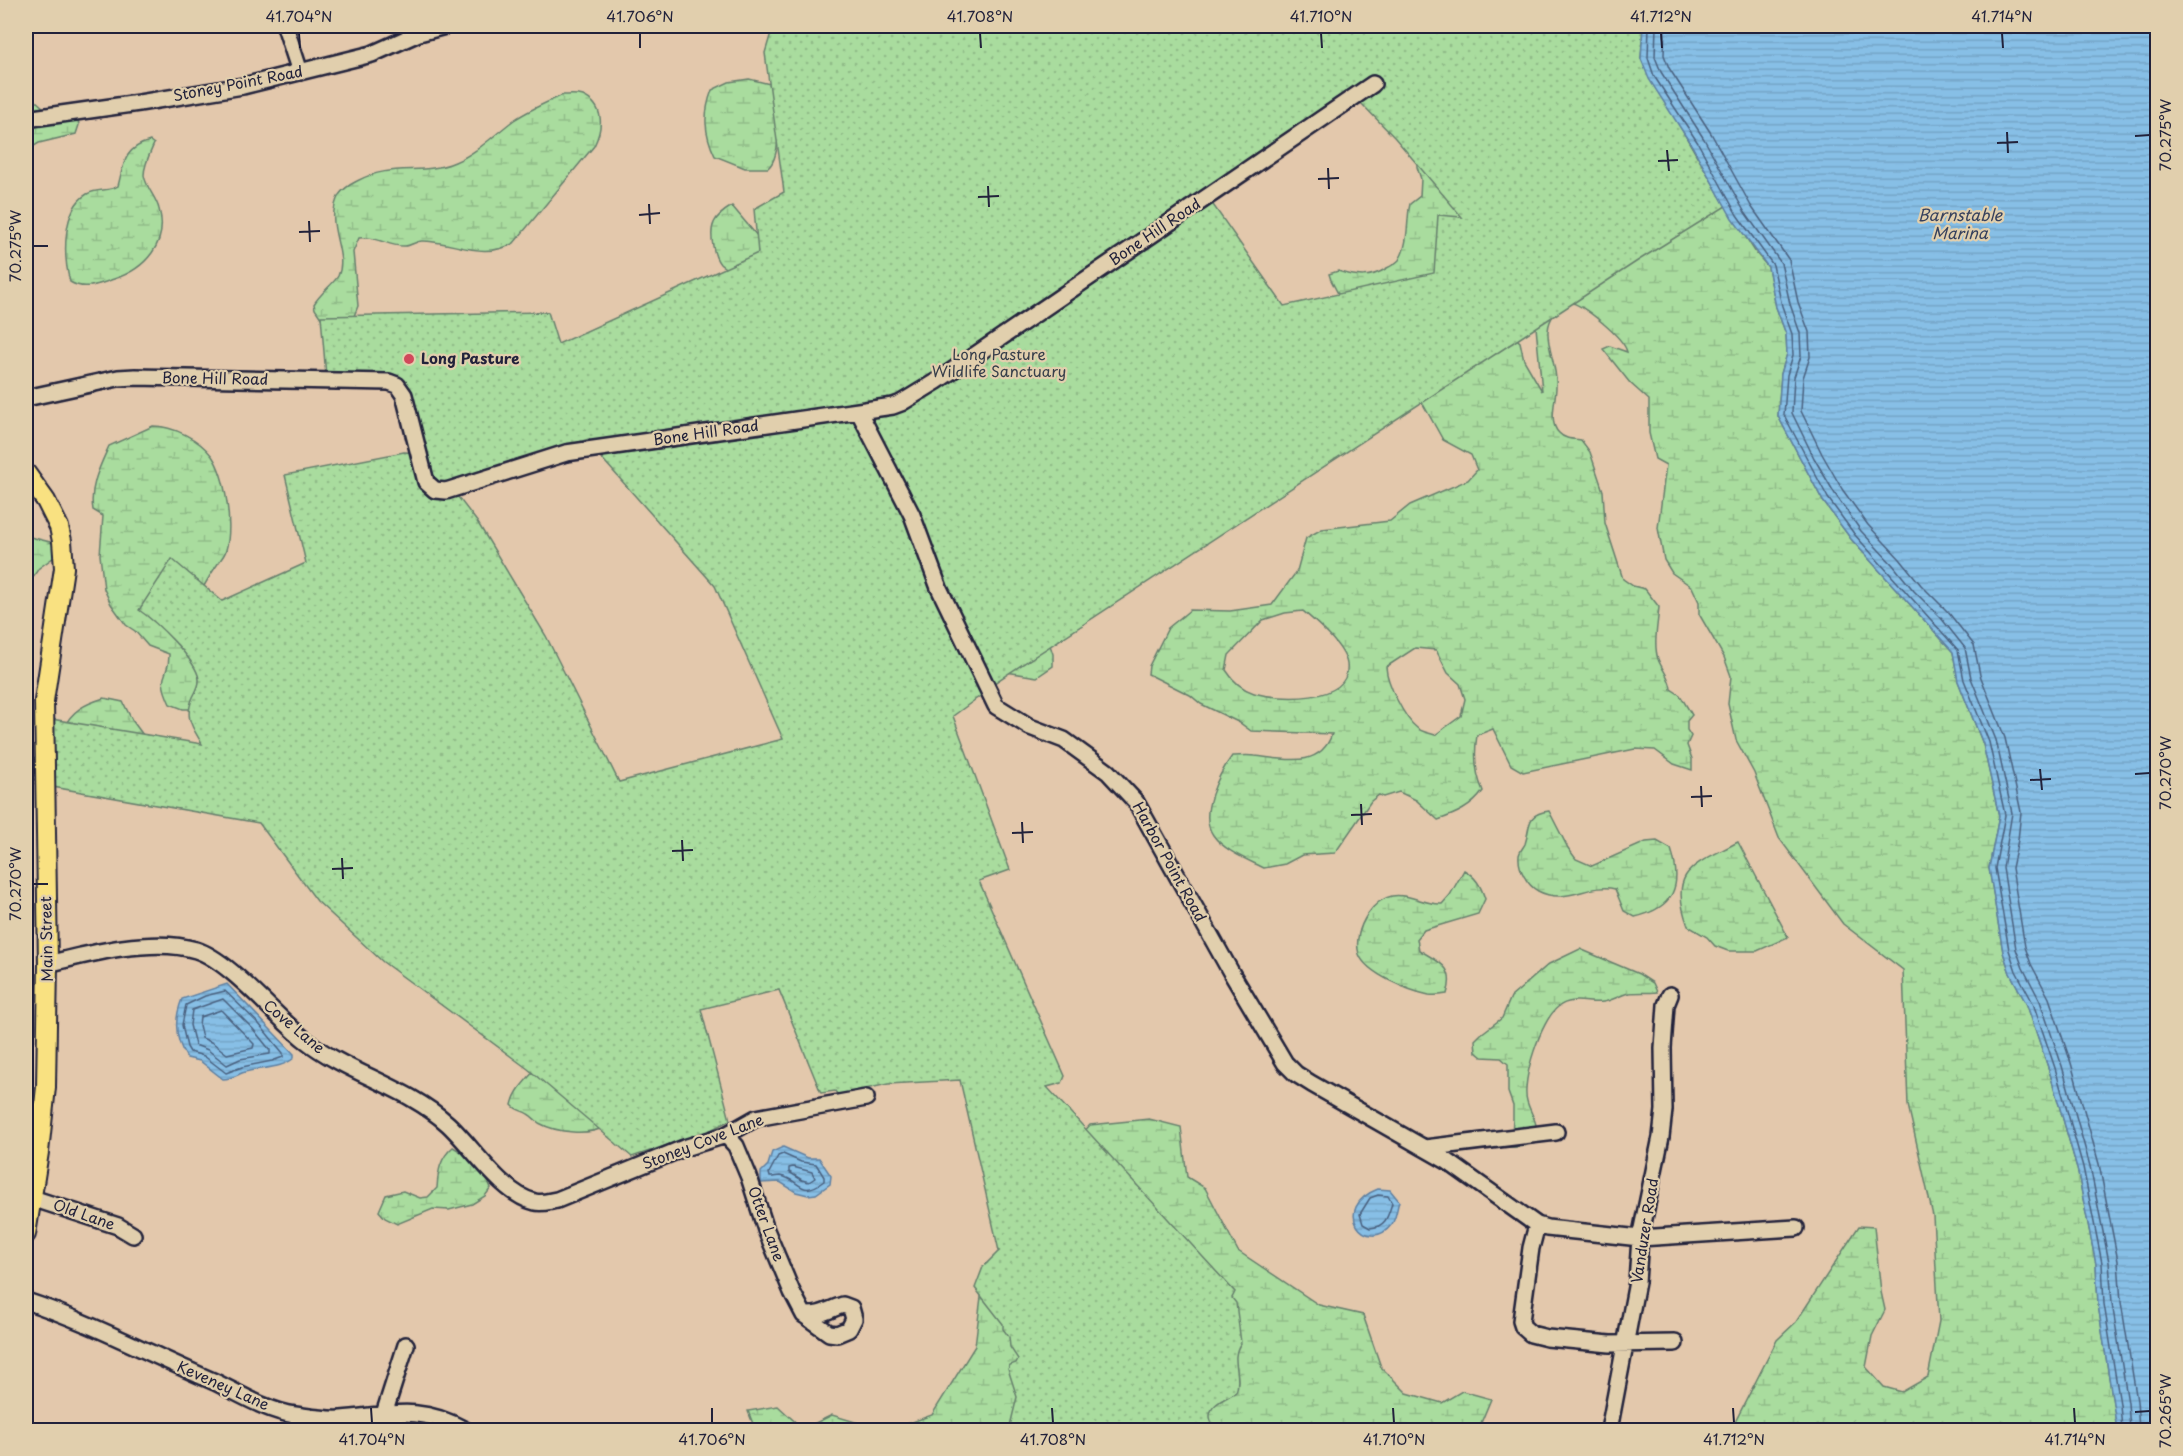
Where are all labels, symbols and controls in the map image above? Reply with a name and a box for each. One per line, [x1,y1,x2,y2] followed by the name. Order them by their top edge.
[265,4,333,27] text: 41.704°N
[606,4,674,27] text: 41.706°N
[947,4,1013,27] text: 41.708°N
[1290,4,1352,27] text: 41.710°N
[1630,4,1692,27] text: 41.712°N
[1971,4,2033,27] text: 41.714°N
[171,59,305,106] street label: Stoney Point Road
[2153,98,2176,171] text: 70.275°W
[1104,191,1205,270] street label: Bone Hill Road
[1918,202,2004,244] water label: Barnstable Marina
[3,209,26,282] text: 70.275°W
[932,342,1066,382] park label: Long Pasture Wildlife Sanctuary
[421,346,520,369] place label: Long Pasture
[402,352,416,366] marker: Long Pasture
[162,365,268,390] street label: Bone Hill Road
[651,413,760,450] street label: Bone Hill Road
[2153,735,2176,810] text: 70.270°W
[1128,797,1213,926] street label: Harbor Point Road
[3,846,26,921] text: 70.270°W
[33,896,58,982] street label: Main Street
[259,993,331,1059] street label: Cove Lane
[638,1107,767,1174] street label: Stoney Cove Lane
[1624,1177,1663,1285] street label: Vanduzer Road
[743,1183,792,1264] street label: Otter Lane
[50,1192,119,1235] street label: Old Lane
[174,1354,274,1415] street label: Keveney Lane
[2153,1373,2176,1448] text: 70.265°W
[338,1427,406,1450] text: 41.704°N
[678,1427,746,1450] text: 41.706°N
[1020,1427,1086,1450] text: 41.708°N
[1363,1427,1425,1450] text: 41.710°N
[1703,1427,1765,1450] text: 41.712°N
[2044,1427,2106,1450] text: 41.714°N

